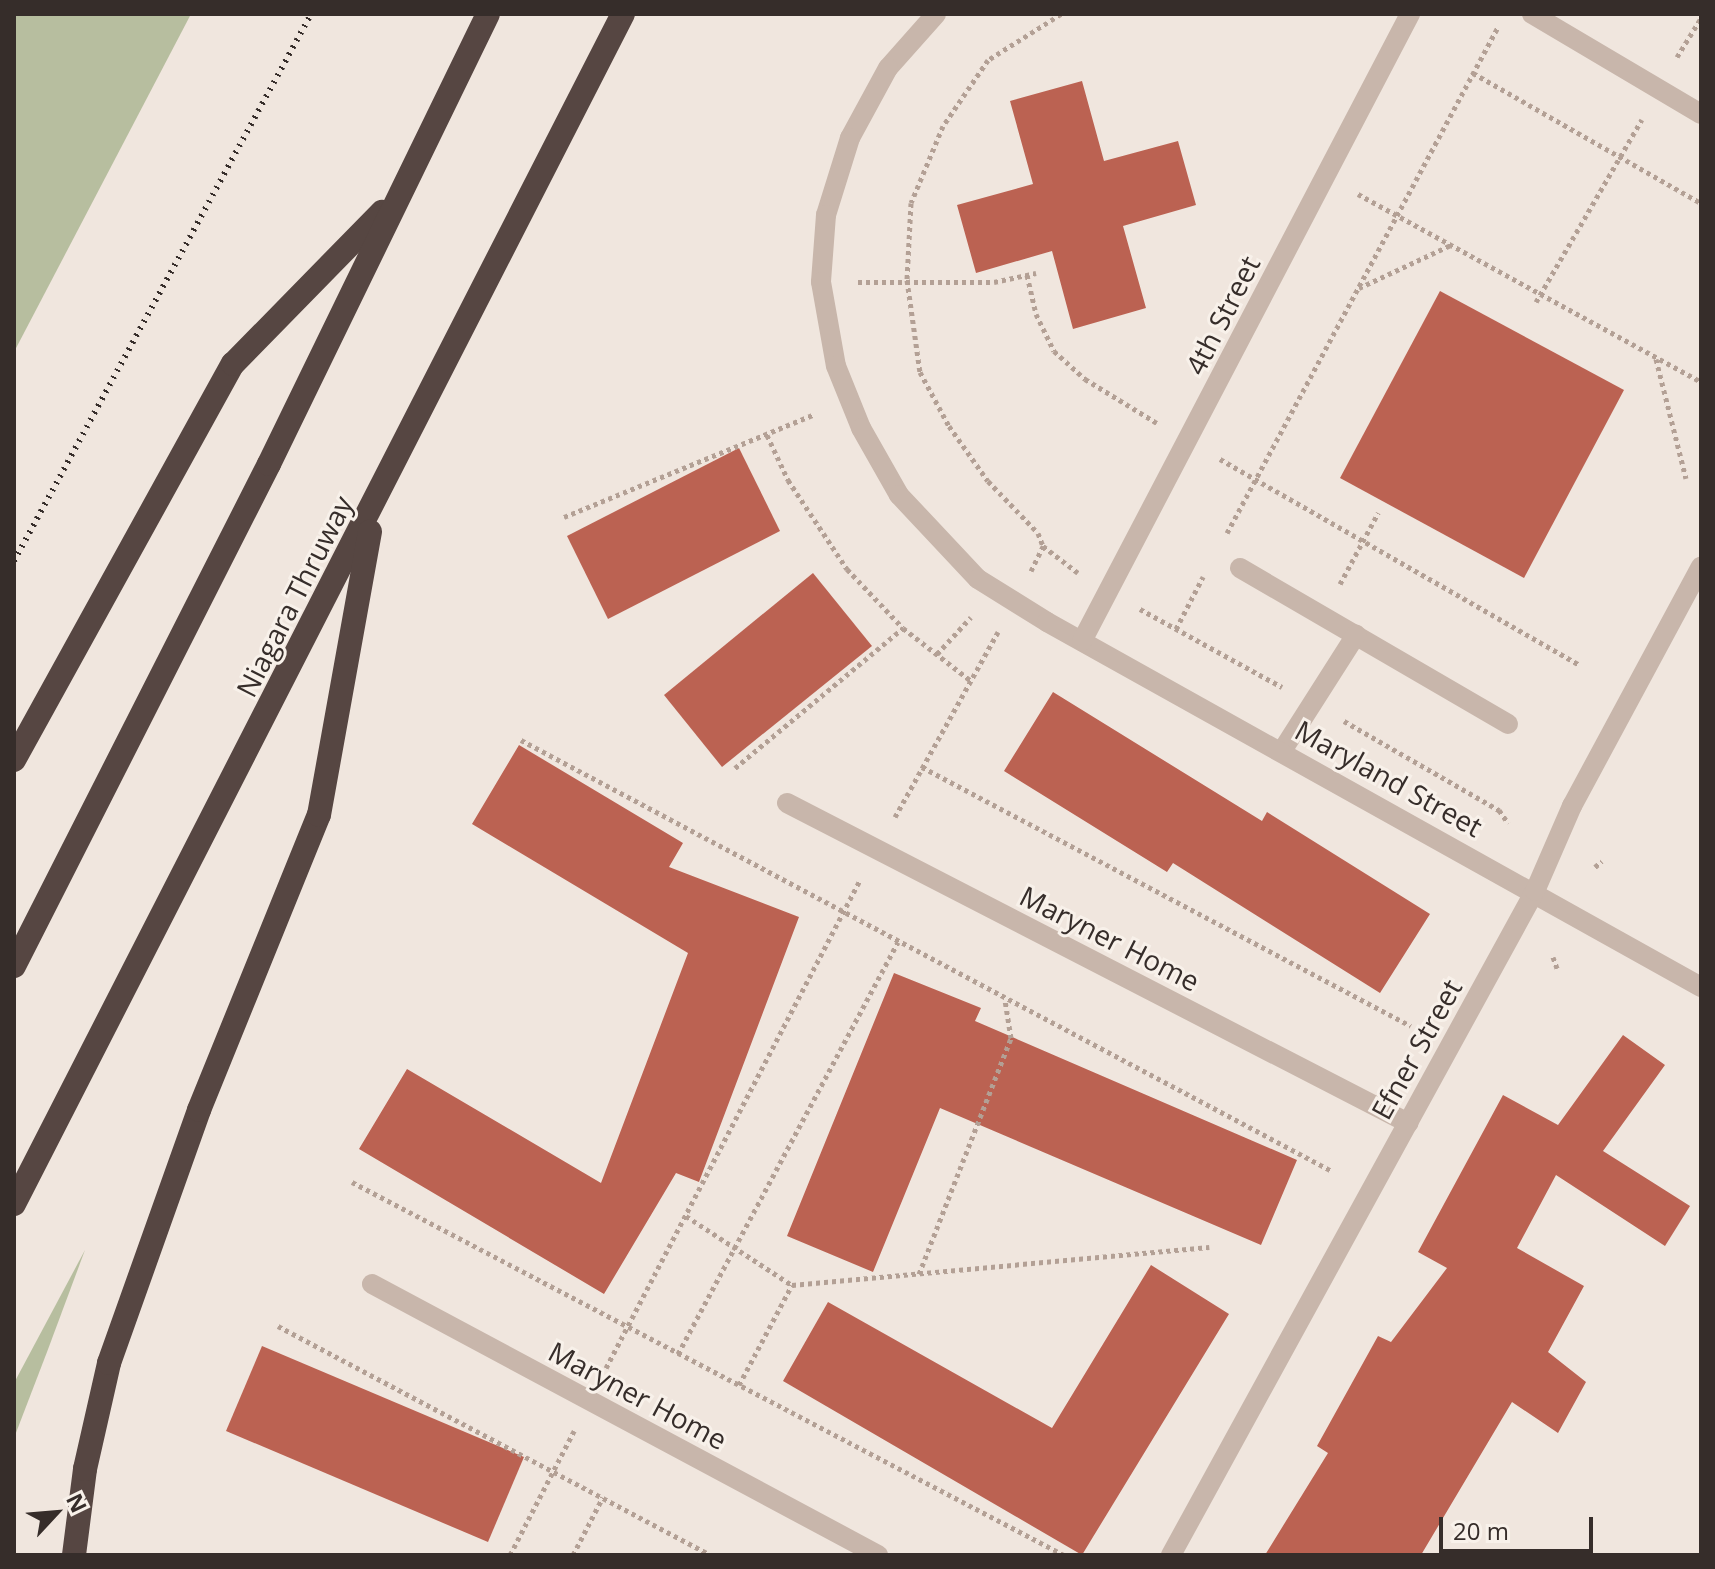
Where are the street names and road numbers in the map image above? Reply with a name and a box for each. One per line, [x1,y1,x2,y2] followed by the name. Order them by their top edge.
[1178,250,1266,380] street label: 4th Street
[229,490,359,702] street label: Niagara Thruway
[1290,713,1488,843] street label: Maryland Street
[1015,878,1205,998] street label: Maryner Home
[1364,973,1468,1125] street label: Efner Street
[543,1334,733,1456] street label: Maryner Home

